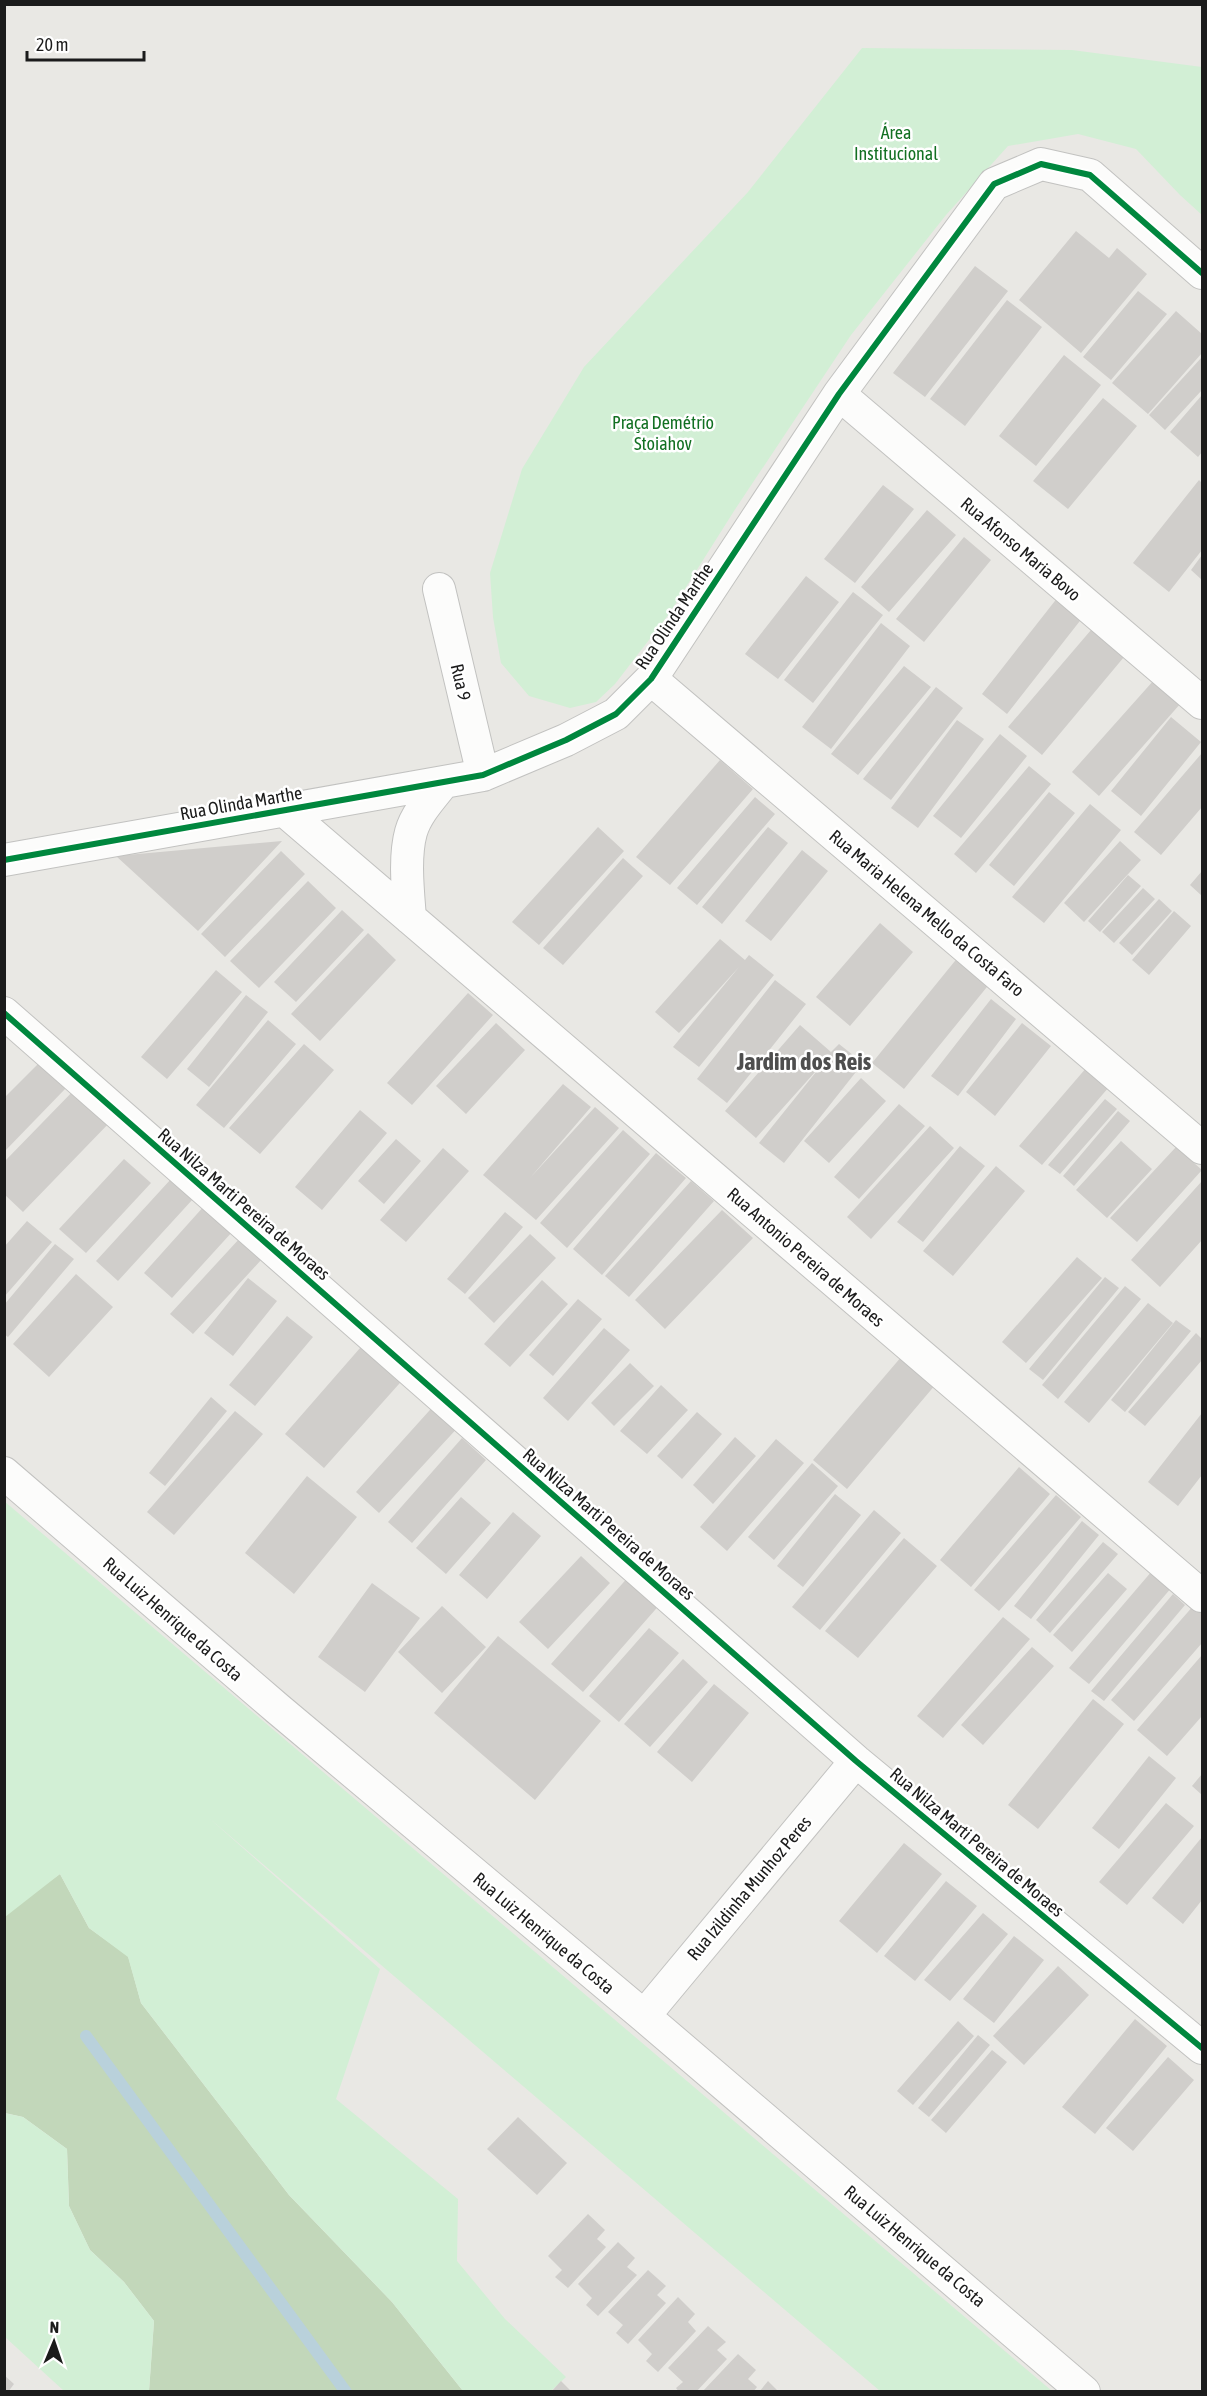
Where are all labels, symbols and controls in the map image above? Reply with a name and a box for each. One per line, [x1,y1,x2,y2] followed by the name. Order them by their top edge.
[27,24,144,62] scale bar
[36,34,68,55] text: 20 m
[854,122,938,164] park label: Área Institucional
[612,412,714,454] park label: Praça Demétrio Stoiahov
[957,493,1085,605] street label: Rua Afonso Maria Bovo
[631,559,717,673] street label: Rua Olinda Marthe
[447,662,475,702] street label: Rua 9
[178,782,304,824] street label: Rua Olinda Marthe
[825,825,1029,1001] street label: Rua Maria Helena Mello da Costa Faro
[736,1048,872,1075] district label: Jardim dos Reis
[154,1124,334,1284] street label: Rua Nilza Marti Pereira de Moraes
[723,1183,889,1331] street label: Rua Antonio Pereira de Moraes
[519,1444,699,1604] street label: Rua Nilza Marti Pereira de Moraes
[99,1553,247,1685] street label: Rua Luiz Henrique da Costa
[886,1763,1068,1921] street label: Rua Nilza Marti Pereira de Moraes
[683,1812,815,1964] street label: Rua Izildinha Munhoz Peres
[469,1868,619,1998] street label: Rua Luiz Henrique da Costa
[840,2181,990,2311] street label: Rua Luiz Henrique da Costa
[24,2312,84,2372] north arrow
[49,2318,60,2336] text: N

